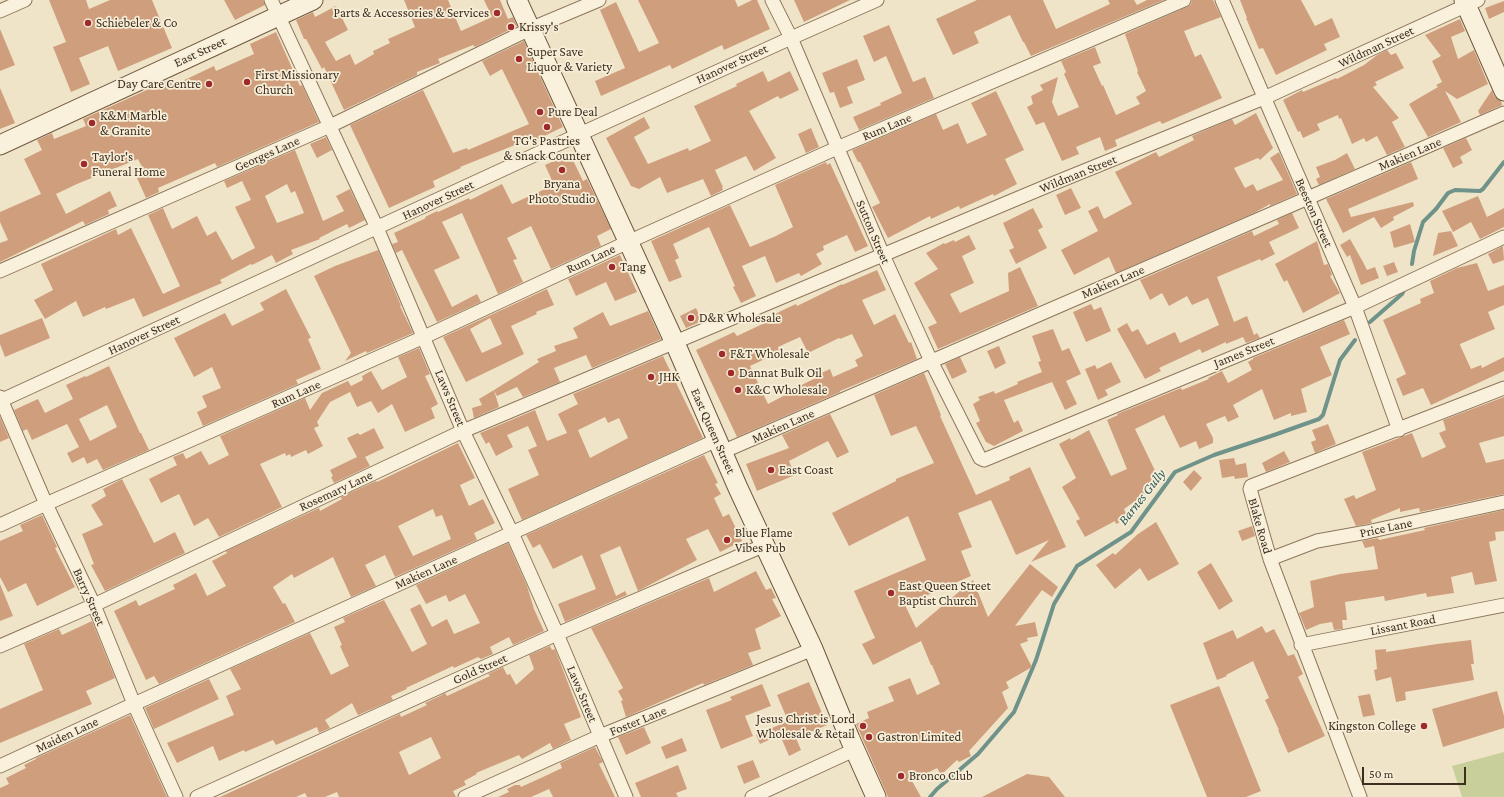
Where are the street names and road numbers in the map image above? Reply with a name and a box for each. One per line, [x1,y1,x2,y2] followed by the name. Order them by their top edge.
[1336,23,1416,71] street label: Wildman Street
[172,33,228,71] street label: East Street
[694,41,770,87] street label: Hanover Street
[860,110,914,144] street label: Rum Lane
[232,133,302,175] street label: Georges Lane
[1376,134,1444,174] street label: Makien Lane
[1037,151,1119,197] street label: Wildman Street
[1292,176,1336,250] street label: Beeston Street
[400,177,476,223] street label: Hanover Street
[853,198,893,266] street label: Sutton Street
[564,241,618,277] street label: Rum Lane
[1079,262,1147,302] street label: Makien Lane
[106,312,182,358] street label: Hanover Street
[1211,333,1277,371] street label: James Street
[431,367,469,429] street label: Laws Street
[269,376,323,412] street label: Rum Lane
[687,386,739,476] street label: East Queen Street
[749,405,817,447] street label: Makien Lane
[297,467,375,515] street label: Rosemary Lane
[1245,496,1275,556] street label: Blake Road
[1358,515,1414,541] street label: Price Lane
[392,551,460,593] street label: Makien Lane
[69,566,109,628] street label: Barry Street
[1369,611,1437,639] street label: Lissant Road
[450,650,510,688] street label: Gold Street
[563,663,601,725] street label: Laws Street
[607,703,669,739] street label: Foster Lane
[33,714,101,756] street label: Maiden Lane

